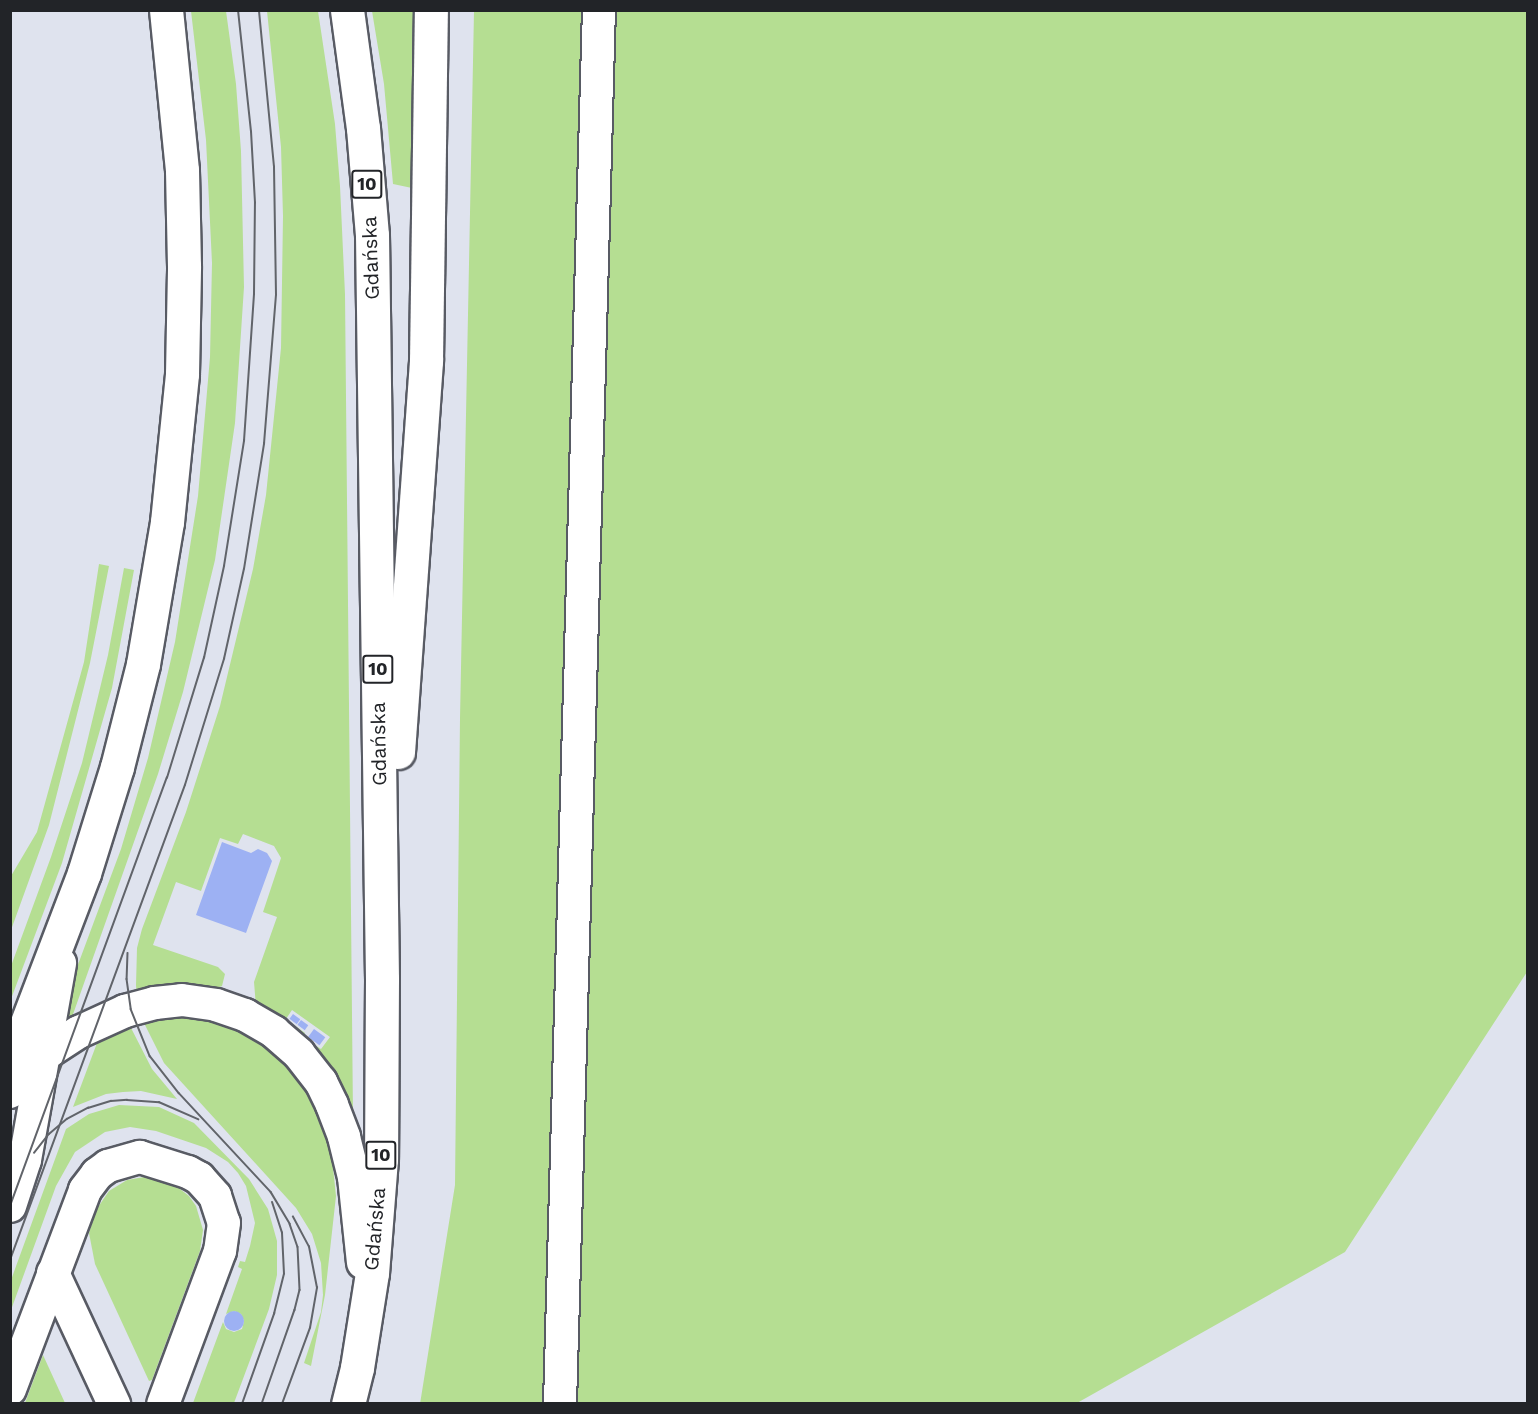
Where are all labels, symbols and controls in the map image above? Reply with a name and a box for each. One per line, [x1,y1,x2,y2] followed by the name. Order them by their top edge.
[350,169,384,199] road number: 10
[358,216,384,300] street label: Gdańska
[362,654,394,684] road number: 10
[366,702,392,786] street label: Gdańska
[364,1140,398,1170] road number: 10
[359,1186,391,1272] street label: Gdańska

